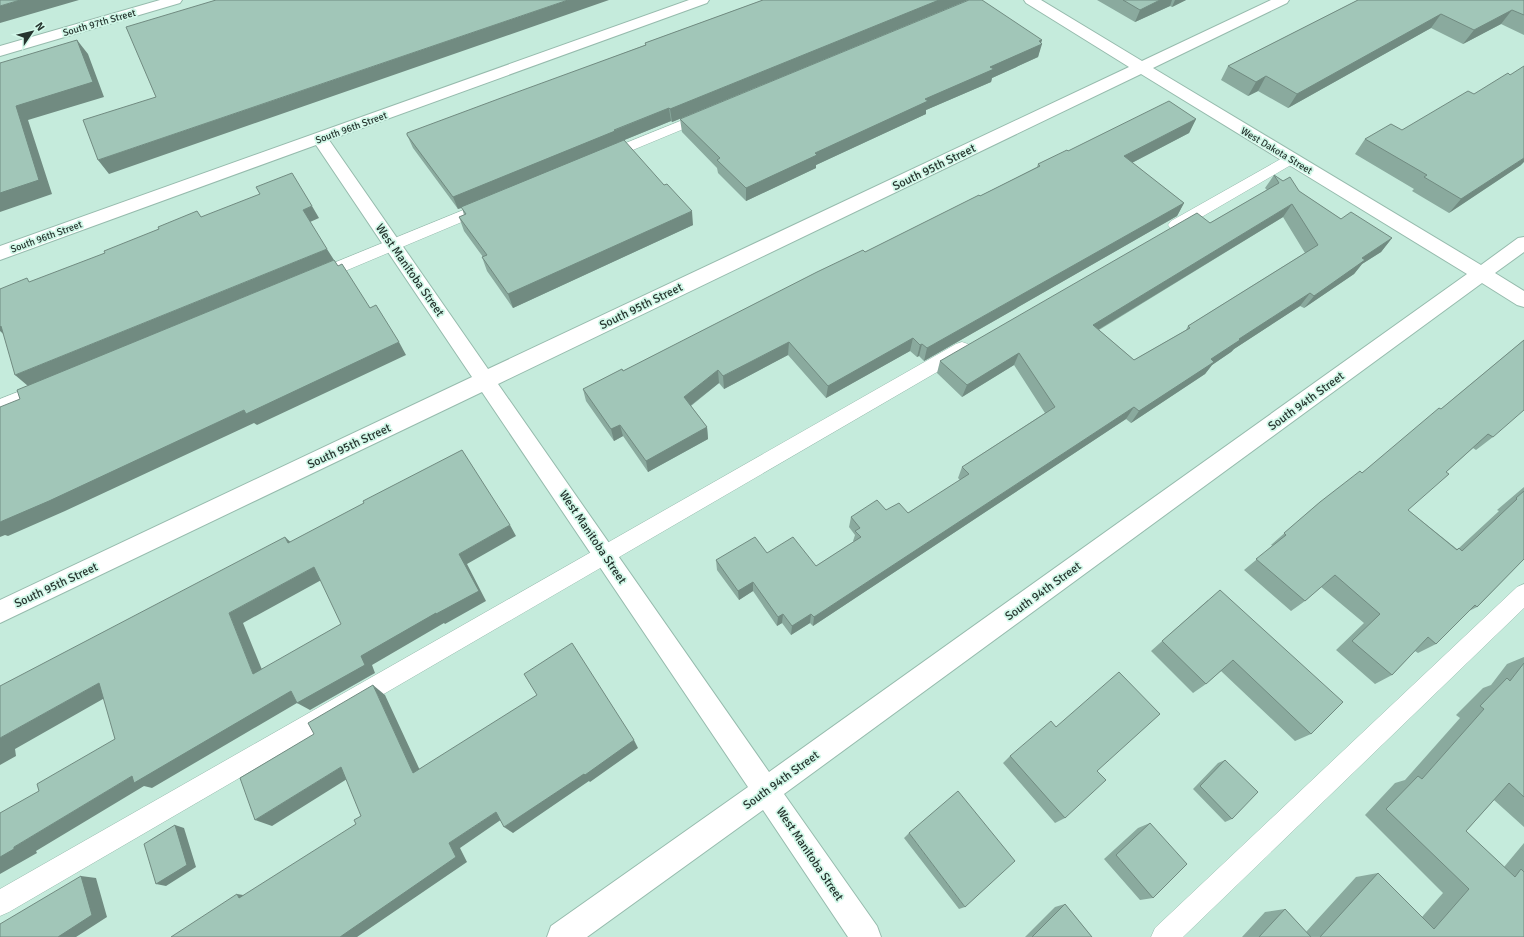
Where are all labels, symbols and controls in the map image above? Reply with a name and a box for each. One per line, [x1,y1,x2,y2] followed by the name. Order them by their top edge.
[61,7,138,39] street label: South 97th Street
[12,12,52,52] north arrow
[32,20,47,33] text: N
[314,109,389,146] street label: South 96th Street
[1239,125,1315,177] street label: West Dakota Street
[890,141,978,194] street label: South 95th Street
[9,218,84,255] street label: South 96th Street
[372,221,447,320] street label: West Manitoba Street
[597,280,685,333] street label: South 95th Street
[1265,369,1347,434] street label: South 94th Street
[305,421,393,472] street label: South 95th Street
[556,487,630,587] street label: West Manitoba Street
[1002,559,1084,624] street label: South 94th Street
[12,560,100,611] street label: South 95th Street
[740,748,822,813] street label: South 94th Street
[773,804,847,904] street label: West Manitoba Street

